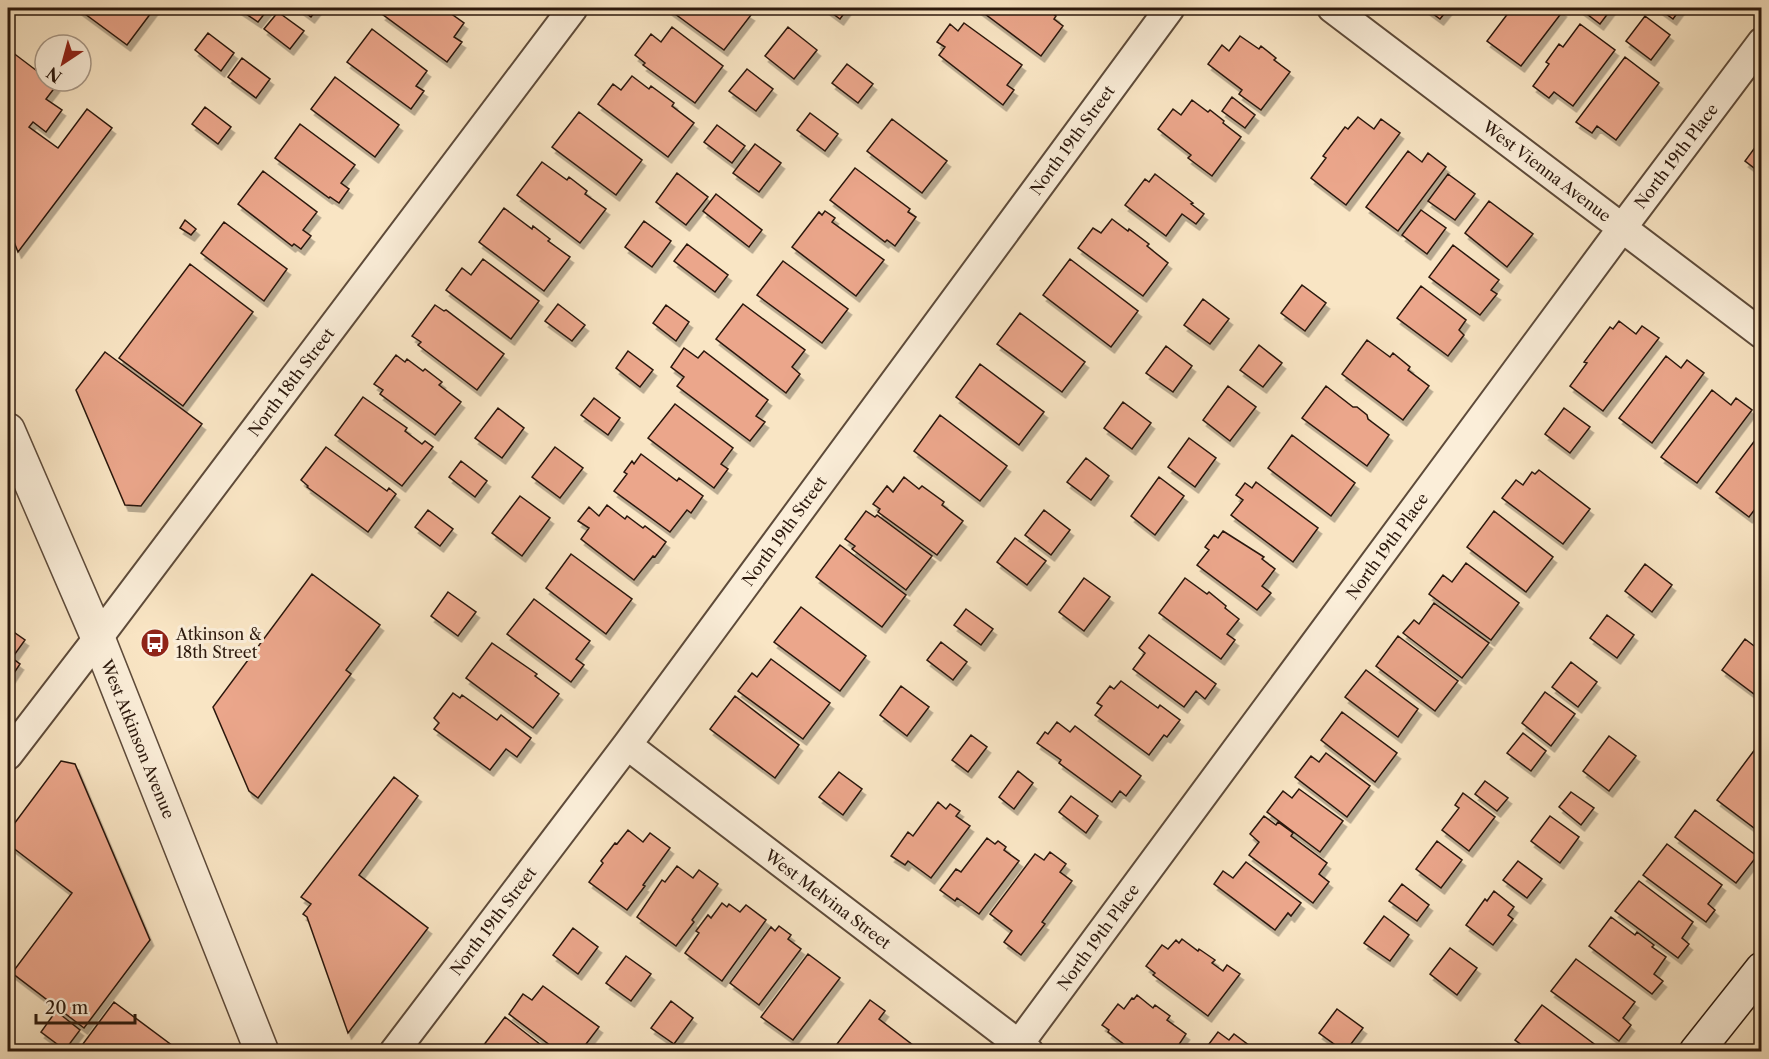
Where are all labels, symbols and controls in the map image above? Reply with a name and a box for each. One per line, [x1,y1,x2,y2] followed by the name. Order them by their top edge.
[33,33,93,93] north arrow
[43,63,66,87] text: N
[1026,81,1119,199] street label: North 19th Street
[1630,99,1722,213] street label: North 19th Place
[1478,116,1615,226] street label: West Vienna Avenue
[244,323,339,440] street label: North 18th Street
[738,472,831,590] street label: North 19th Street
[1342,489,1432,603] street label: North 19th Place
[175,624,262,662] place label: Atkinson & 18th Street
[139,627,171,659] bus stop icon: Atkinson & 18th Street
[97,656,179,822] street label: West Atkinson Avenue
[760,844,895,953] street label: West Melvina Street
[446,863,541,979] street label: North 19th Street
[1053,880,1143,994] street label: North 19th Place
[36,987,135,1025] scale bar
[45,997,89,1019] text: 20 m

